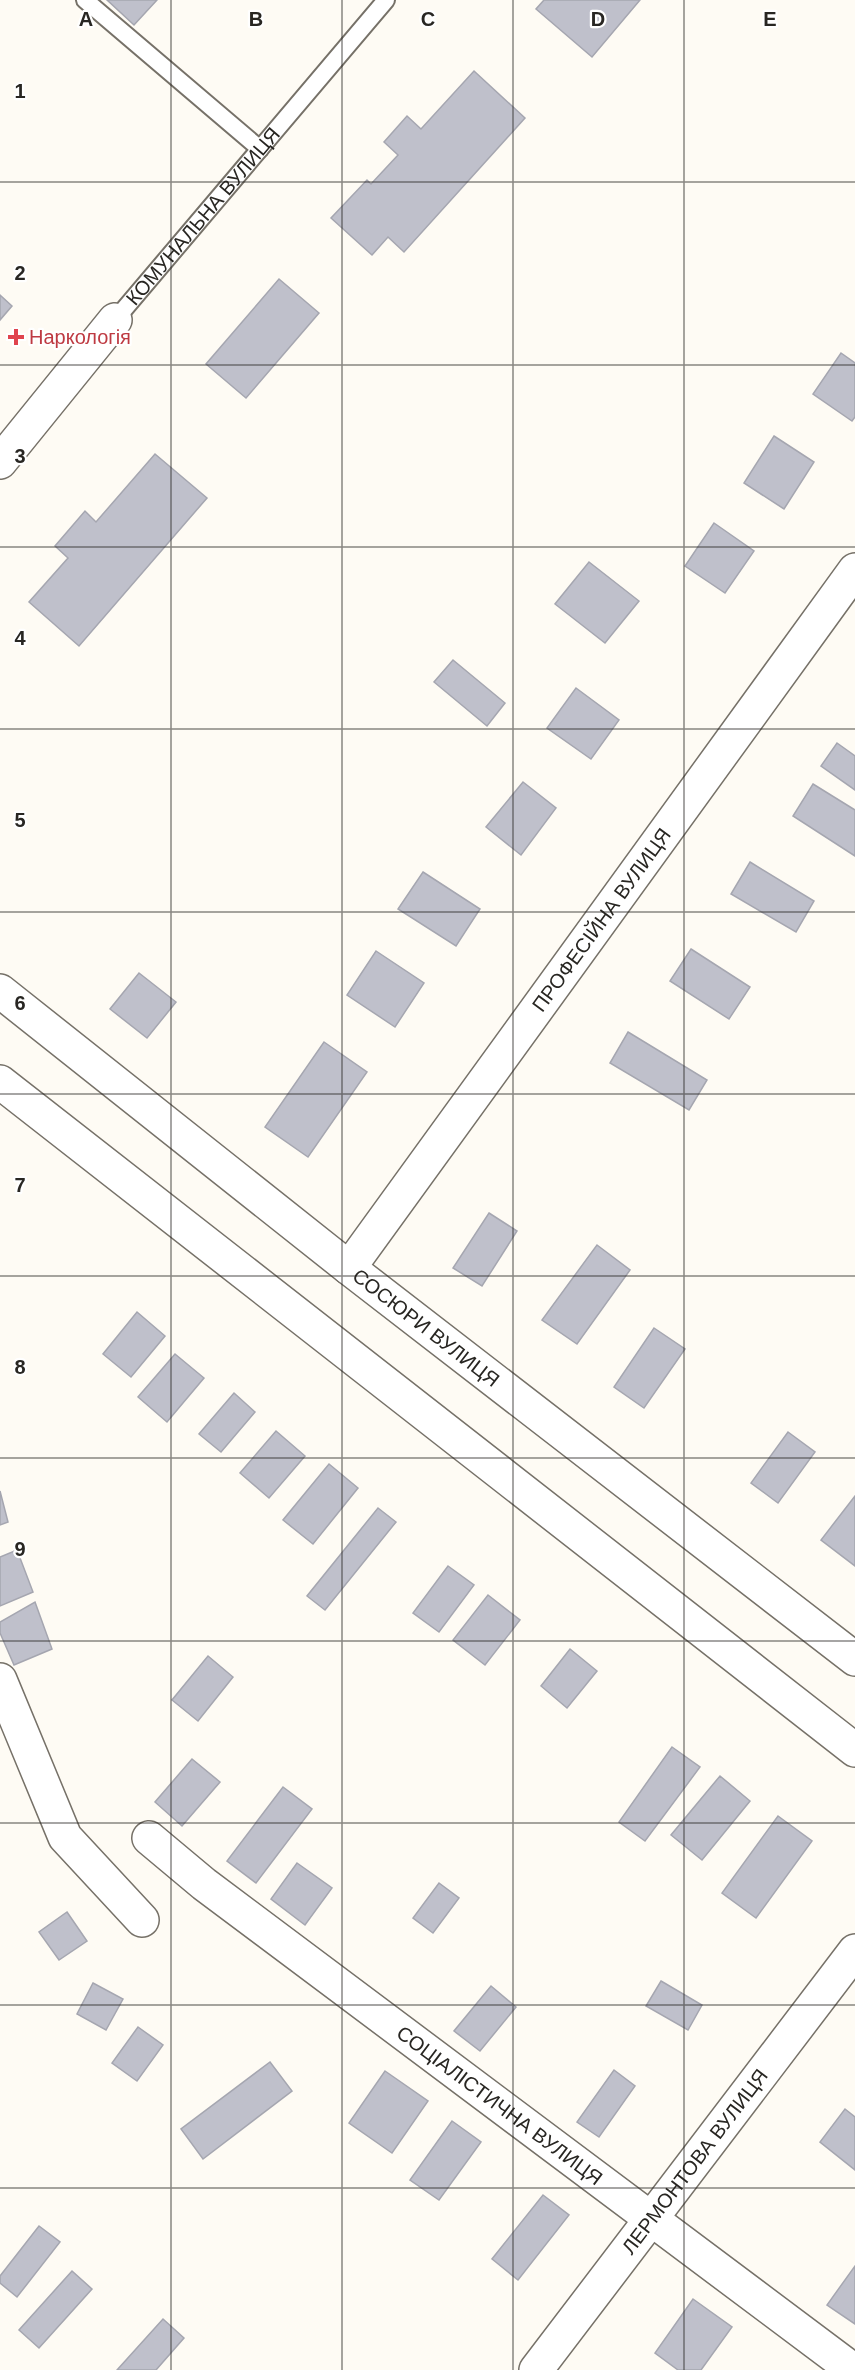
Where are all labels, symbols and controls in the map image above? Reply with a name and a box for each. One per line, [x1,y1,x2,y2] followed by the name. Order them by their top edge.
[79,8,93,30] text: A
[249,8,263,30] text: B
[421,8,435,30] text: C
[591,8,605,30] text: D
[763,8,777,30] text: E
[14,80,26,102] text: 1
[122,123,284,309] street label: КОМУНАЛЬНА ВУЛИЦЯ
[14,262,26,284] text: 2
[29,326,131,348] place label: Наркологія
[7,328,25,346] marker: Наркологія
[14,445,26,467] text: 3
[14,627,26,649] text: 4
[14,809,26,831] text: 5
[528,824,675,1016] street label: ПРОФЕСІЙНА ВУЛИЦЯ
[14,992,26,1014] text: 6
[14,1174,26,1196] text: 7
[349,1264,504,1391] street label: СОСЮРИ ВУЛИЦЯ
[14,1356,26,1378] text: 8
[14,1538,26,1560] text: 9
[393,2021,607,2189] street label: СОЦІАЛІСТИЧНА ВУЛИЦЯ
[617,2065,772,2258] street label: ЛЕРМОНТОВА ВУЛИЦЯ

